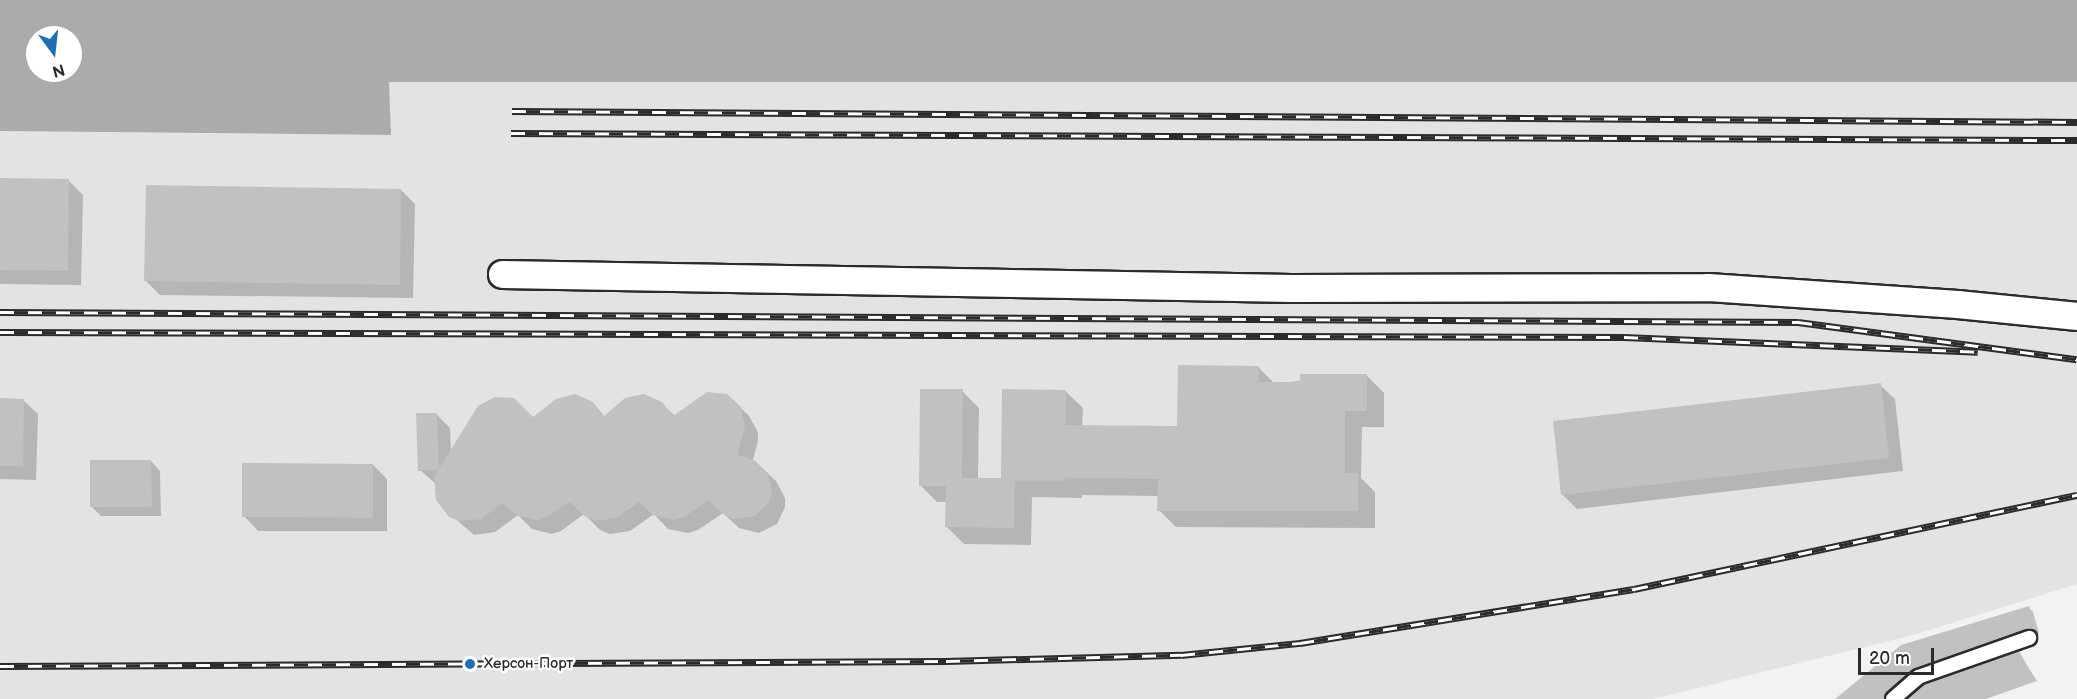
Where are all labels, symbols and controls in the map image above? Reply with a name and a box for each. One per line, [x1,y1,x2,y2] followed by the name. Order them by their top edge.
[24,24,84,84] north arrow
[50,59,67,81] text: N
[1861,636,1938,674] scale bar
[1869,648,1910,669] text: 20 m
[461,655,479,673] marker: Херсон-Порт
[484,655,573,673] place label: Херсон-Порт

